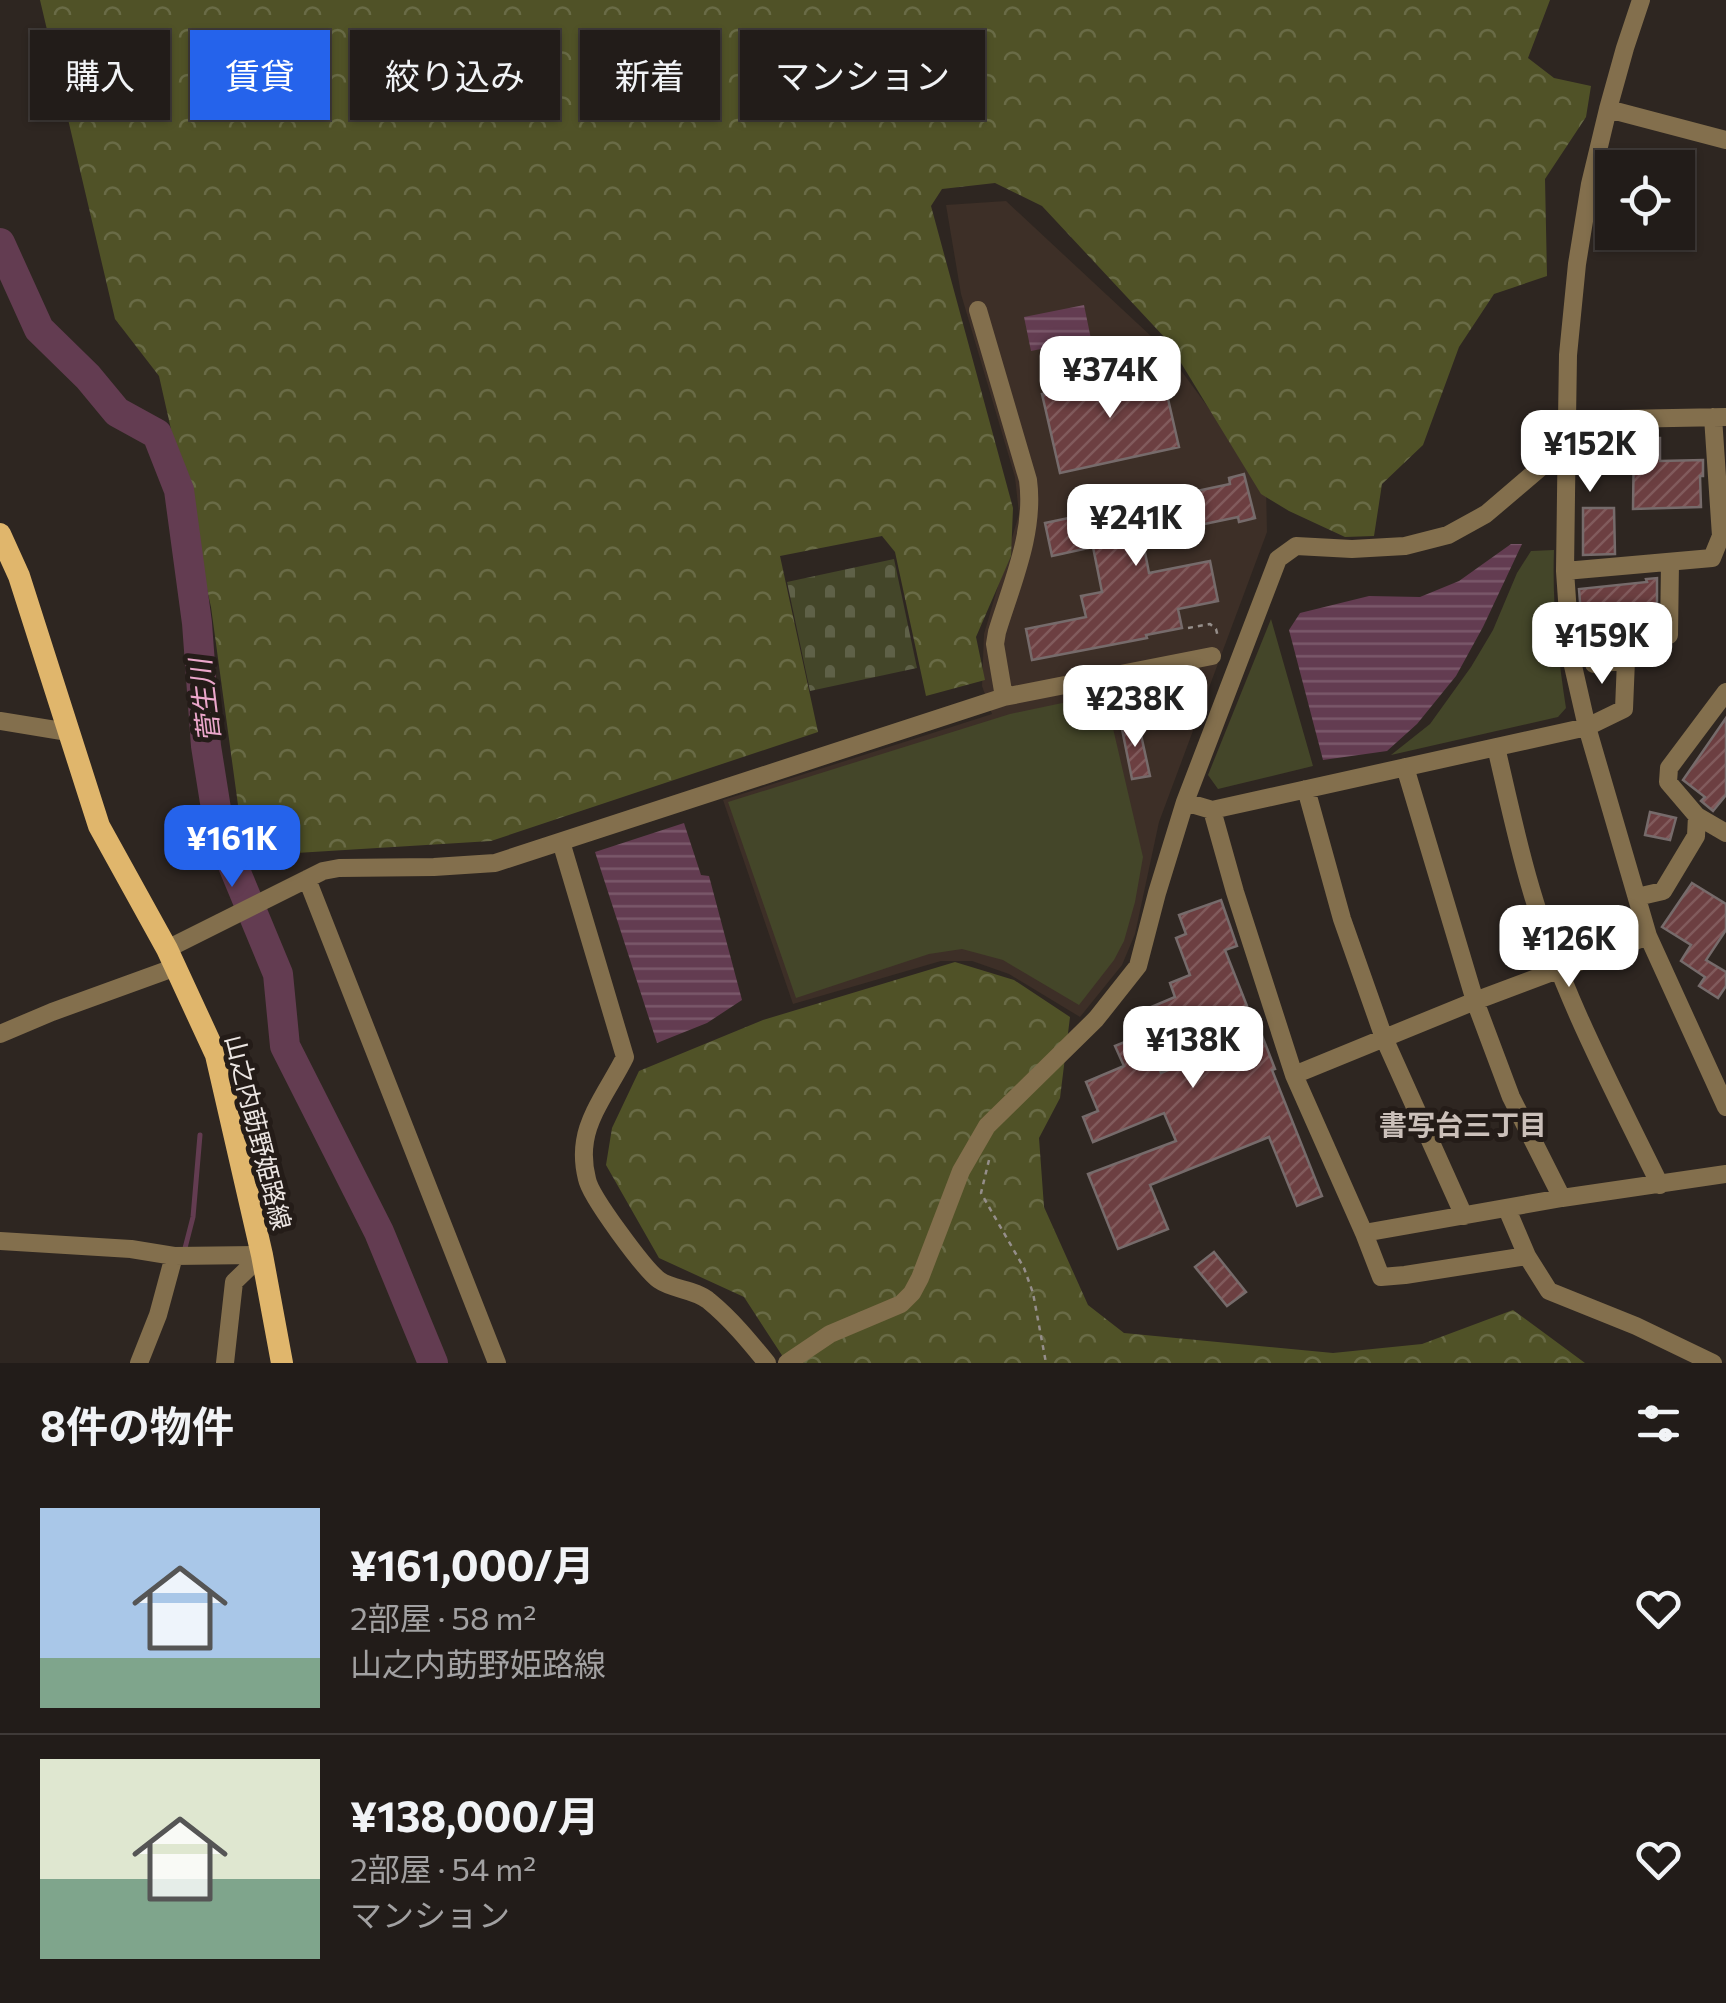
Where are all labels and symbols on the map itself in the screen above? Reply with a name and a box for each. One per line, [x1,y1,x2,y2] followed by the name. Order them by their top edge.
[1040,336,1180,421] pin: ¥374K
[1520,410,1660,495] pin: ¥152K
[1066,484,1206,569] pin: ¥241K
[1532,602,1672,687] pin: ¥159K
[182,654,226,745] water label: 菅生川
[1065,665,1205,750] pin: ¥238K
[162,805,302,890] pin: ¥161K
[1499,905,1639,990] pin: ¥126K
[1123,1006,1263,1091] pin: ¥138K
[220,1031,298,1233] street label: 山之内莇野姫路線
[1379,1107,1547,1141] district label: 書写台三丁目

